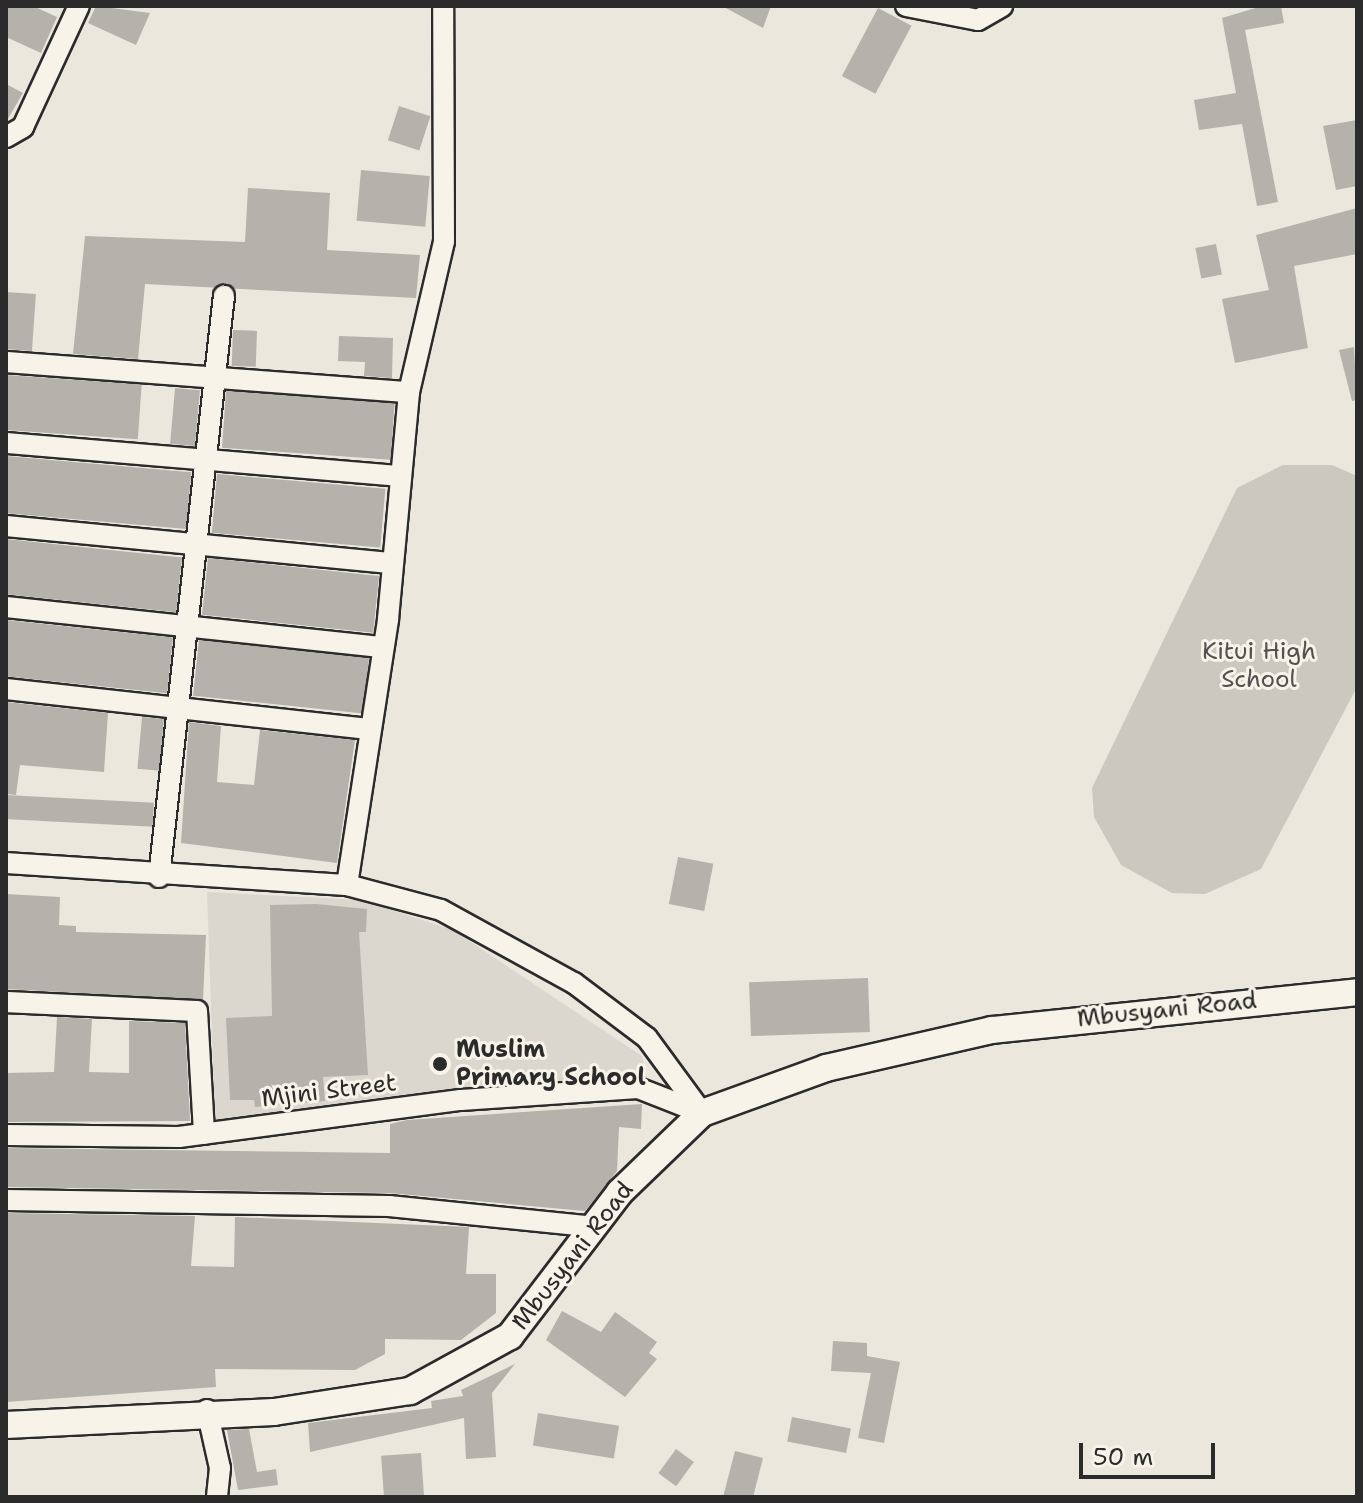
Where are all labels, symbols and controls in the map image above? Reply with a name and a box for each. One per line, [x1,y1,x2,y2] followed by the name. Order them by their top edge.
[1202,638,1316,694] park label: Kitui High School
[1076,986,1258,1034] street label: Mbusyani Road
[456,1036,646,1092] place label: Muslim Primary School
[431,1055,449,1073] marker: Muslim Primary School
[260,1068,398,1114] street label: Mjini Street
[506,1176,640,1336] street label: Mbusyani Road
[1083,1427,1219,1477] scale bar
[1093,1441,1153,1473] text: 50 m

